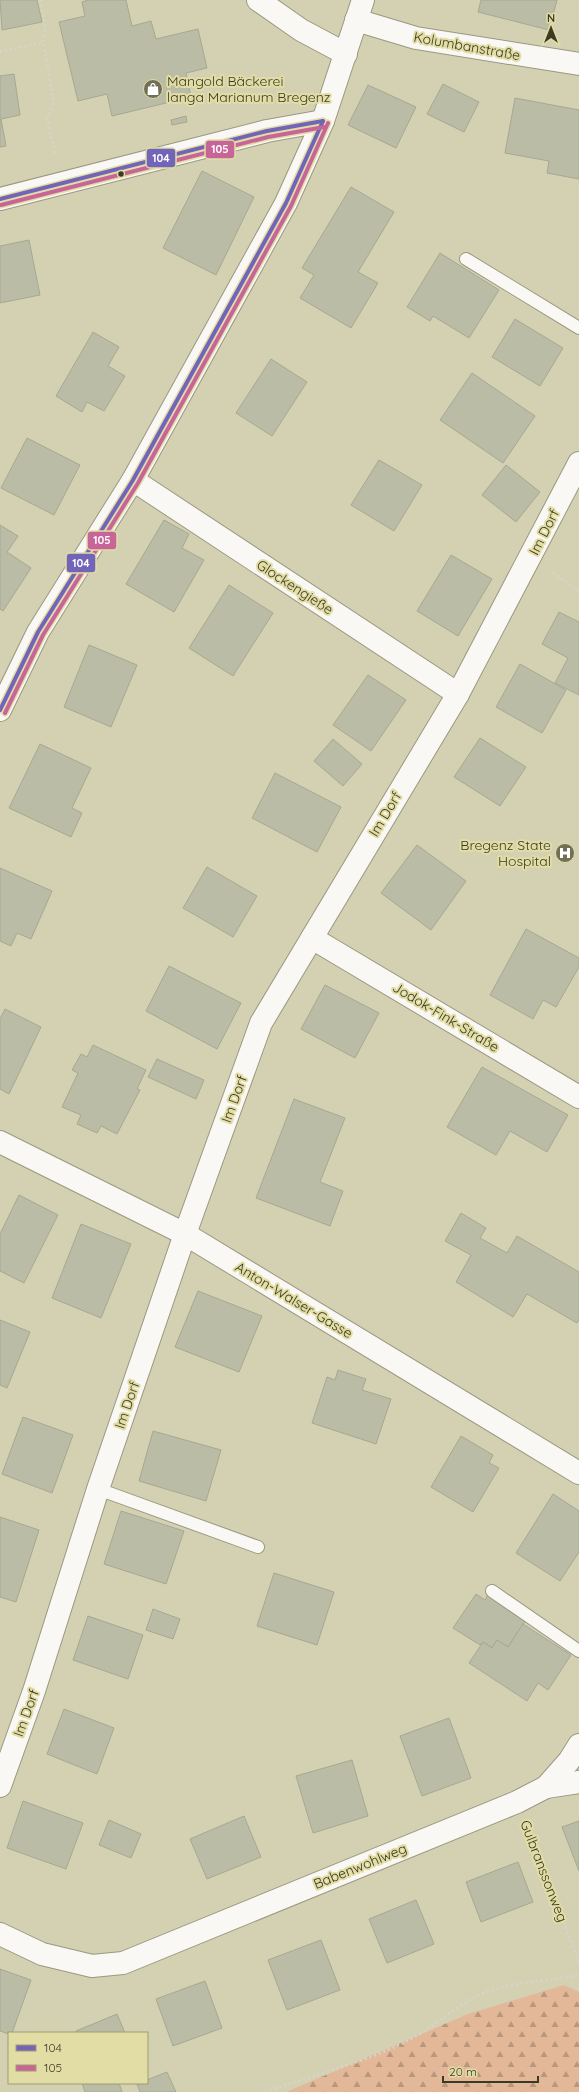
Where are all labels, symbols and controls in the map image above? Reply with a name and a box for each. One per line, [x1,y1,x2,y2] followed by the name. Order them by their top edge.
[531,8,571,48] north arrow
[547,11,555,25] text: N
[412,28,522,64] street label: Kolumbanstraße
[167,72,331,106] place label: Mangold Bäckerei langa Marianum Bregenz
[142,78,164,100] shop icon: Mangold Bäckerei langa Marianum Bregenz
[205,140,235,159] line badge: 105
[211,142,229,156] text: 105
[146,148,176,168] line badge: 104
[152,151,170,165] text: 104
[116,169,126,179] unlabelled marker
[525,506,563,558] street label: Im Dorf
[87,531,117,550] line badge: 105
[93,533,111,547] text: 105
[66,553,96,573] line badge: 104
[72,556,90,570] text: 104
[253,556,337,618] street label: Glockengieße
[365,788,405,840] street label: Im Dorf
[460,836,551,870] place label: Bregenz State Hospital
[554,842,576,864] hospital icon: Bregenz State Hospital
[389,978,503,1056] street label: Jodok-Fink-Straße
[217,1073,251,1125] street label: Im Dorf
[232,1258,356,1342] street label: Anton-Walser-Gasse
[110,1379,144,1431] street label: Im Dorf
[9,1687,43,1739] street label: Im Dorf
[516,1817,572,1925] street label: Gulbranssonweg
[311,1839,409,1893] street label: Babenwohlweg
[8,2032,148,2084] legend
[44,2040,62,2055] text: 104
[443,2058,538,2084] scale bar
[44,2060,62,2075] text: 105
[449,2064,477,2079] text: 20 m

